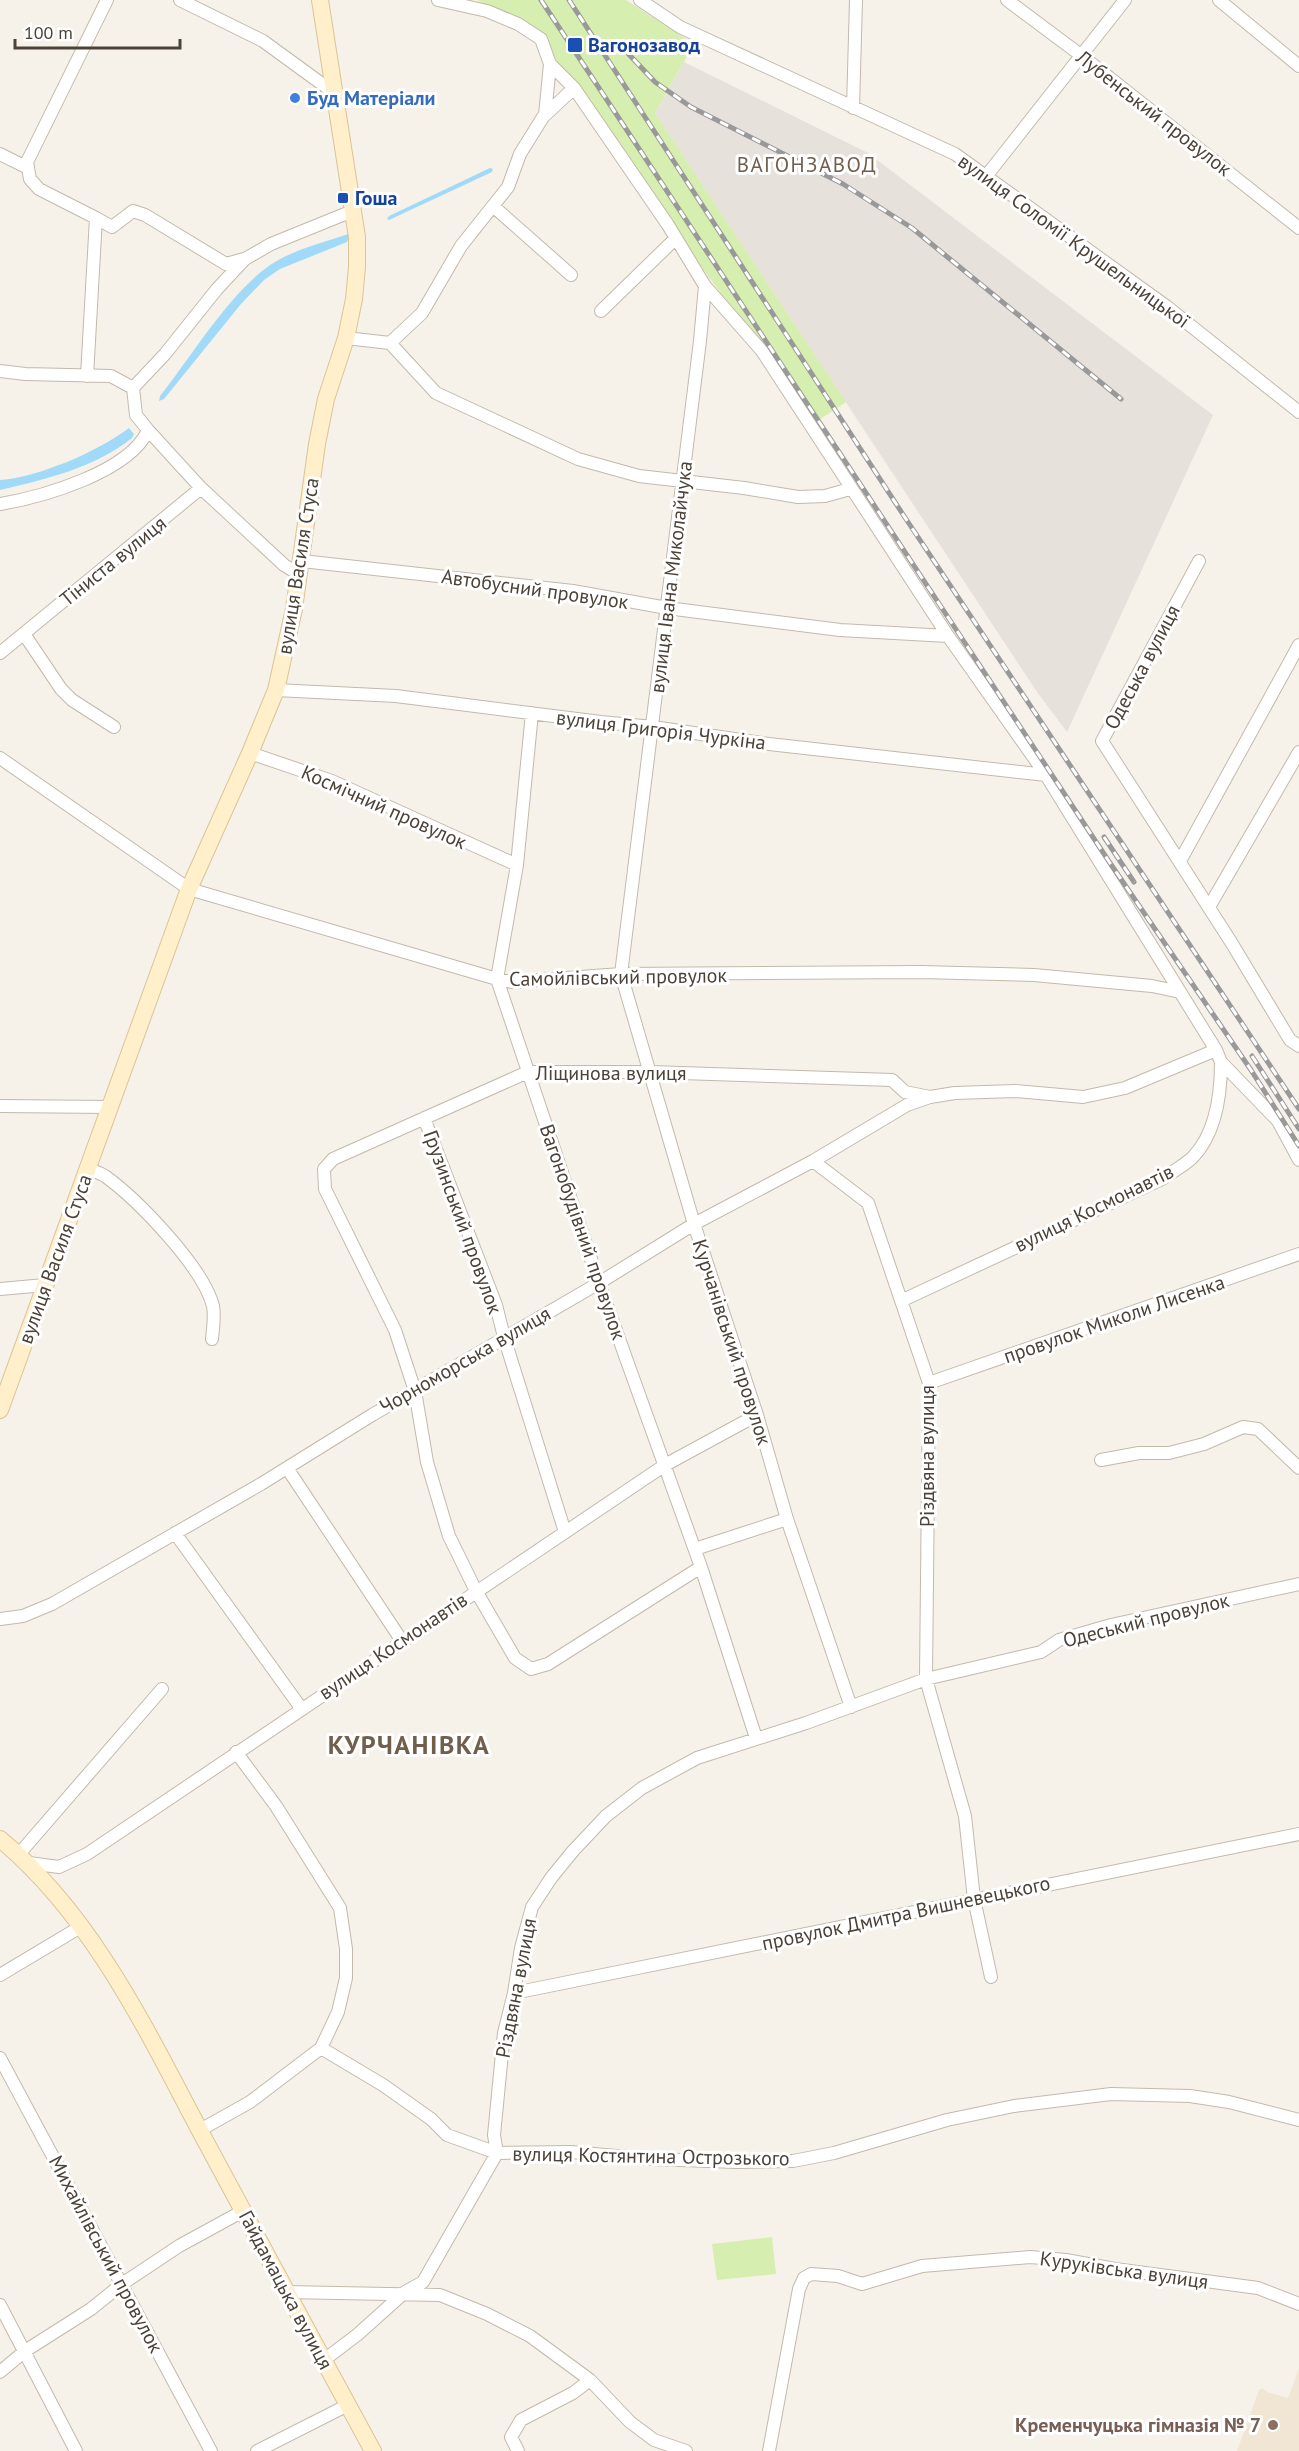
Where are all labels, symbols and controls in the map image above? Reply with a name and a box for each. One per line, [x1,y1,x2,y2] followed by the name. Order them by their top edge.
[15,12,180,50] scale bar
[24,21,73,44] text: 100 m
[588,32,701,58] place label: Вагонозавод
[566,36,584,54] marker: Вагонозавод
[1070,44,1237,182] street label: Лубенський провулок
[307,85,435,111] place label: Буд Матерiали
[288,91,302,105] marker: Буд Матерiали
[953,148,1195,334] street label: вулиця Соломії Крушельницької
[737,151,877,178] district label: ВАГОНЗАВОД
[355,185,398,211] place label: Гоша
[336,191,350,205] marker: Гоша
[644,459,698,695] street label: вулиця Івана Миколайчука
[271,476,325,656] street label: вулиця Василя Стуса
[54,510,172,612] street label: Тіниста вулиця
[440,563,630,615] street label: Автобусний провулок
[1098,600,1186,734] street label: Одеська вулиця
[555,704,767,756] street label: вулиця Григорія Чуркіна
[297,759,471,855] street label: Космічний провулок
[509,962,728,992] street label: Самойлівський провулок
[534,1060,687,1086] street label: Ліщинова вулиця
[534,1121,632,1344] street label: Вагонобудівний провулок
[418,1127,508,1318] street label: Грузинський провулок
[1010,1158,1178,1258] street label: вулиця Космонавтів
[12,1171,98,1347] street label: вулиця Василя Стуса
[686,1236,778,1449] street label: Курчанівський провулок
[1000,1269,1228,1369] street label: провулок Миколи Лисенка
[375,1300,555,1420] street label: Чорноморська вулиця
[914,1385,940,1527] street label: Різдвяна вулиця
[314,1587,472,1705] street label: вулиця Космонавтів
[1060,1587,1232,1653] street label: Одеський провулок
[328,1728,490,1761] district label: КУРЧАНІВКА
[759,1870,1053,1956] street label: провулок Дмитра Вишневецького
[490,1916,542,2060] street label: Різдвяна вулиця
[512,2141,790,2171] street label: вулиця Костянтина Острозького
[43,2151,169,2358] street label: Михайлівський провулок
[233,2206,339,2374] street label: Гайдамацька вулиця
[1038,2245,1210,2295] street label: Куруківська вулиця
[1015,2412,1261,2438] place label: Кременчуцька гімназія № 7
[1266,2418,1280,2432] marker: Кременчуцька гімназія № 7

